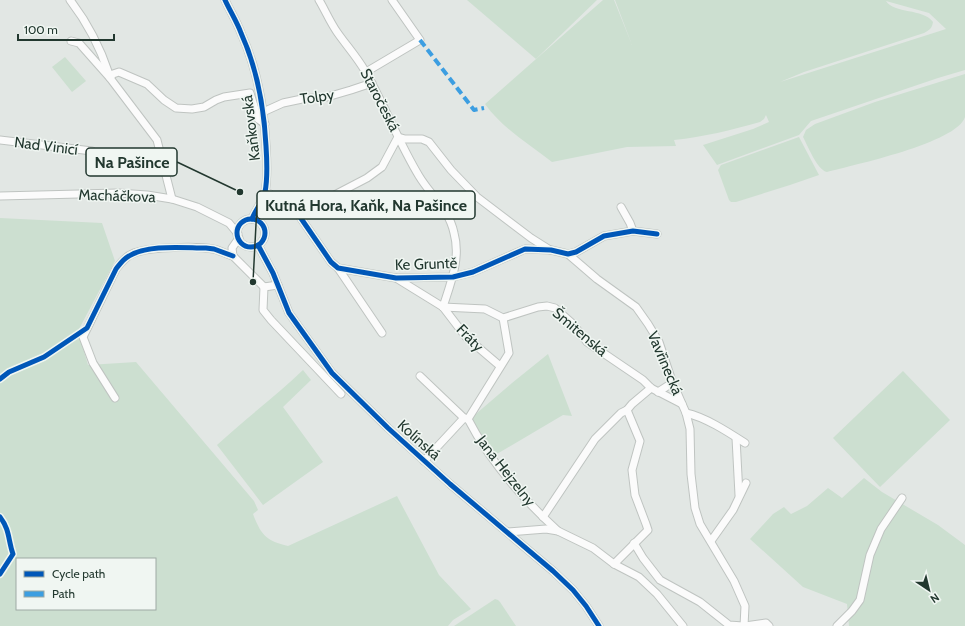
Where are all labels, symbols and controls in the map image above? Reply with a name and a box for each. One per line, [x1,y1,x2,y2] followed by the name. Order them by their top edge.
[18,16,114,42] scale bar
[24,22,58,37] text: 100 m
[357,66,404,135] street label: Staročeská
[299,86,336,108] street label: Tolpy
[238,93,264,162] street label: Kaňkovská
[13,133,79,159] street label: Nad Vinicí
[86,148,177,176] callout: Na Pašince
[95,153,169,172] text: Na Pašince
[78,186,157,206] street label: Macháčkova
[257,191,475,219] callout: Kutná Hora, Kaňk, Na Pašince
[265,196,467,215] text: Kutná Hora, Kaňk, Na Pašince
[394,254,458,274] street label: Ke Gruntě
[549,303,612,361] street label: Šmitenská
[453,320,488,356] street label: Fráty
[644,328,687,398] street label: Vavřinecká
[394,416,445,464] street label: Kolínská
[472,431,539,510] street label: Jana Hejzelny
[16,558,156,610] legend
[52,566,105,581] text: Cycle path
[909,570,949,610] north arrow
[52,586,75,601] text: Path
[928,590,942,606] text: N

